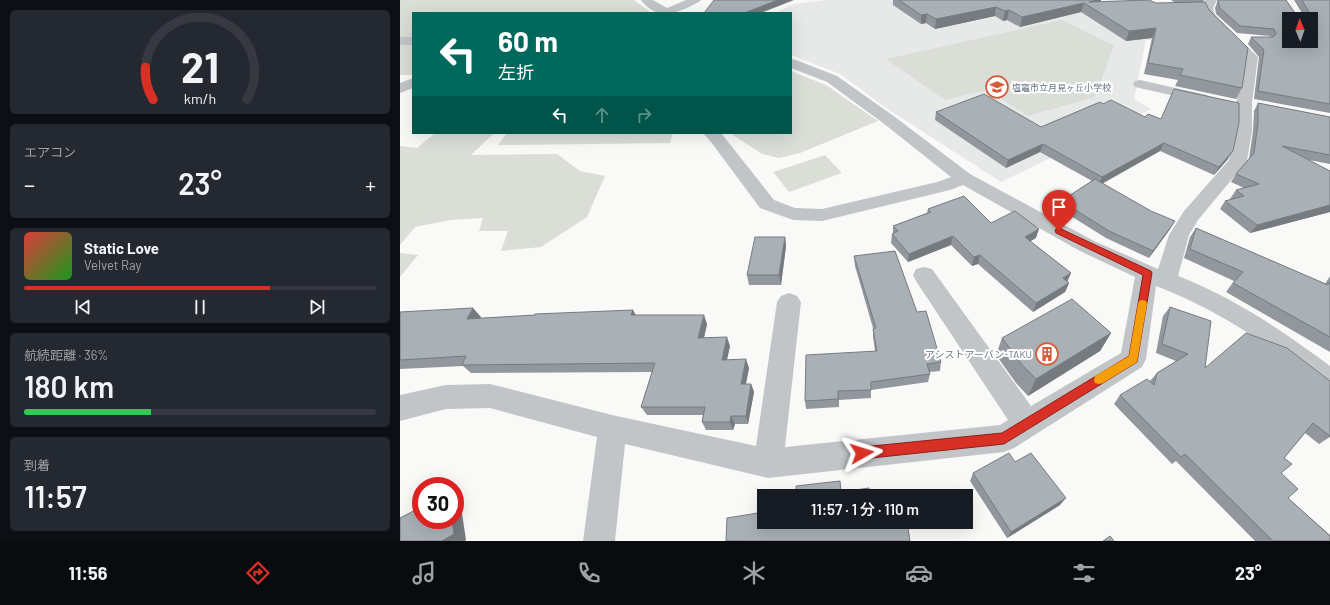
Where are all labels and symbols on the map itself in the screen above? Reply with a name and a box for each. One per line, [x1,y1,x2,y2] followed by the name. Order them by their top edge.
[1282,12,1318,48] north arrow
[984,74,1010,100] school or university icon: 塩竈市立月見ヶ丘小学校
[1012,82,1111,93] place label: 塩竈市立月見ヶ丘小学校
[1042,190,1076,231] pin
[1034,341,1060,367] building icon: アシストアーバン-TAKU
[925,348,1032,360] place label: アシストアーバン-TAKU
[841,432,883,474] position arrow
[412,477,464,529] speed limit sign: 30

